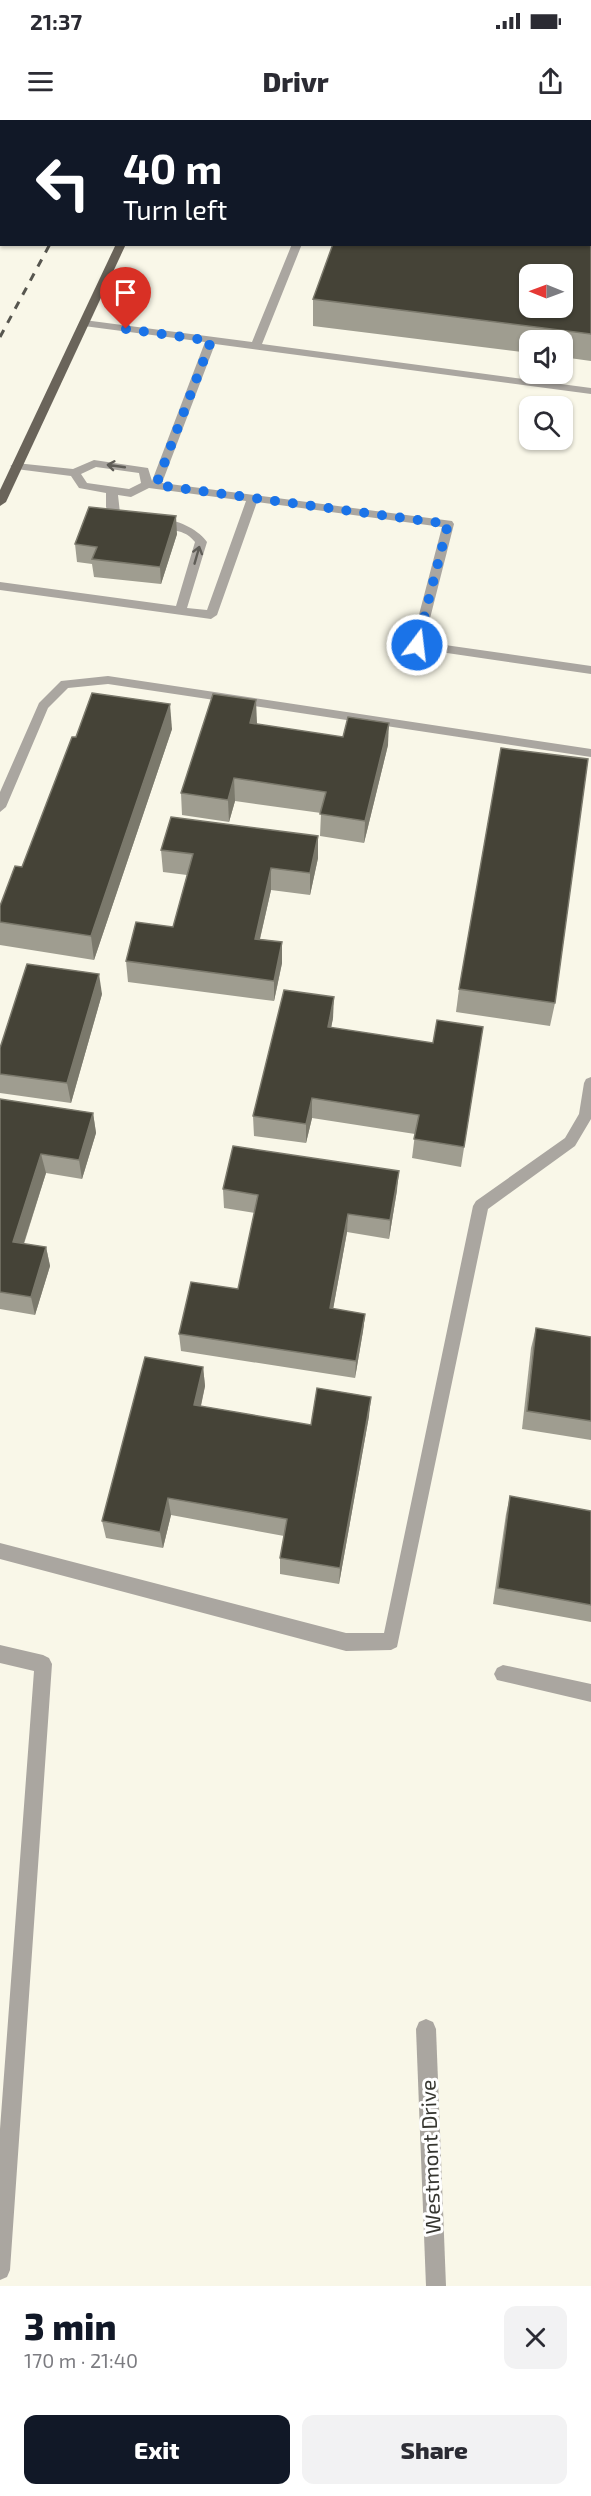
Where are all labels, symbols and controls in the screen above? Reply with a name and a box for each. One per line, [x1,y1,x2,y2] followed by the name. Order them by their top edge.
[30,8,82,34] text: 21:37
[24,65,57,98] icon: menu
[262,65,329,97] text: Drivr
[534,65,567,98] icon: share
[123,142,222,192] text: 40 m
[24,144,102,222] icon: left
[123,193,227,225] text: Turn left
[519,264,573,318] north arrow
[519,264,573,450] map controls
[100,267,151,329] pin
[109,276,142,309] icon: arrive
[519,330,573,384] button: sound
[519,396,573,450] button: search
[106,460,126,471] one-way arrow
[192,546,203,565] one-way arrow
[385,613,449,677] position arrow
[414,2079,445,2235] street label: Westmont Drive
[24,2304,117,2347] text: 3 min
[504,2306,567,2369] button: close
[24,2348,138,2372] text: 170 m · 21:40
[24,2415,290,2484] button: Exit
[302,2415,567,2484] button: Share

